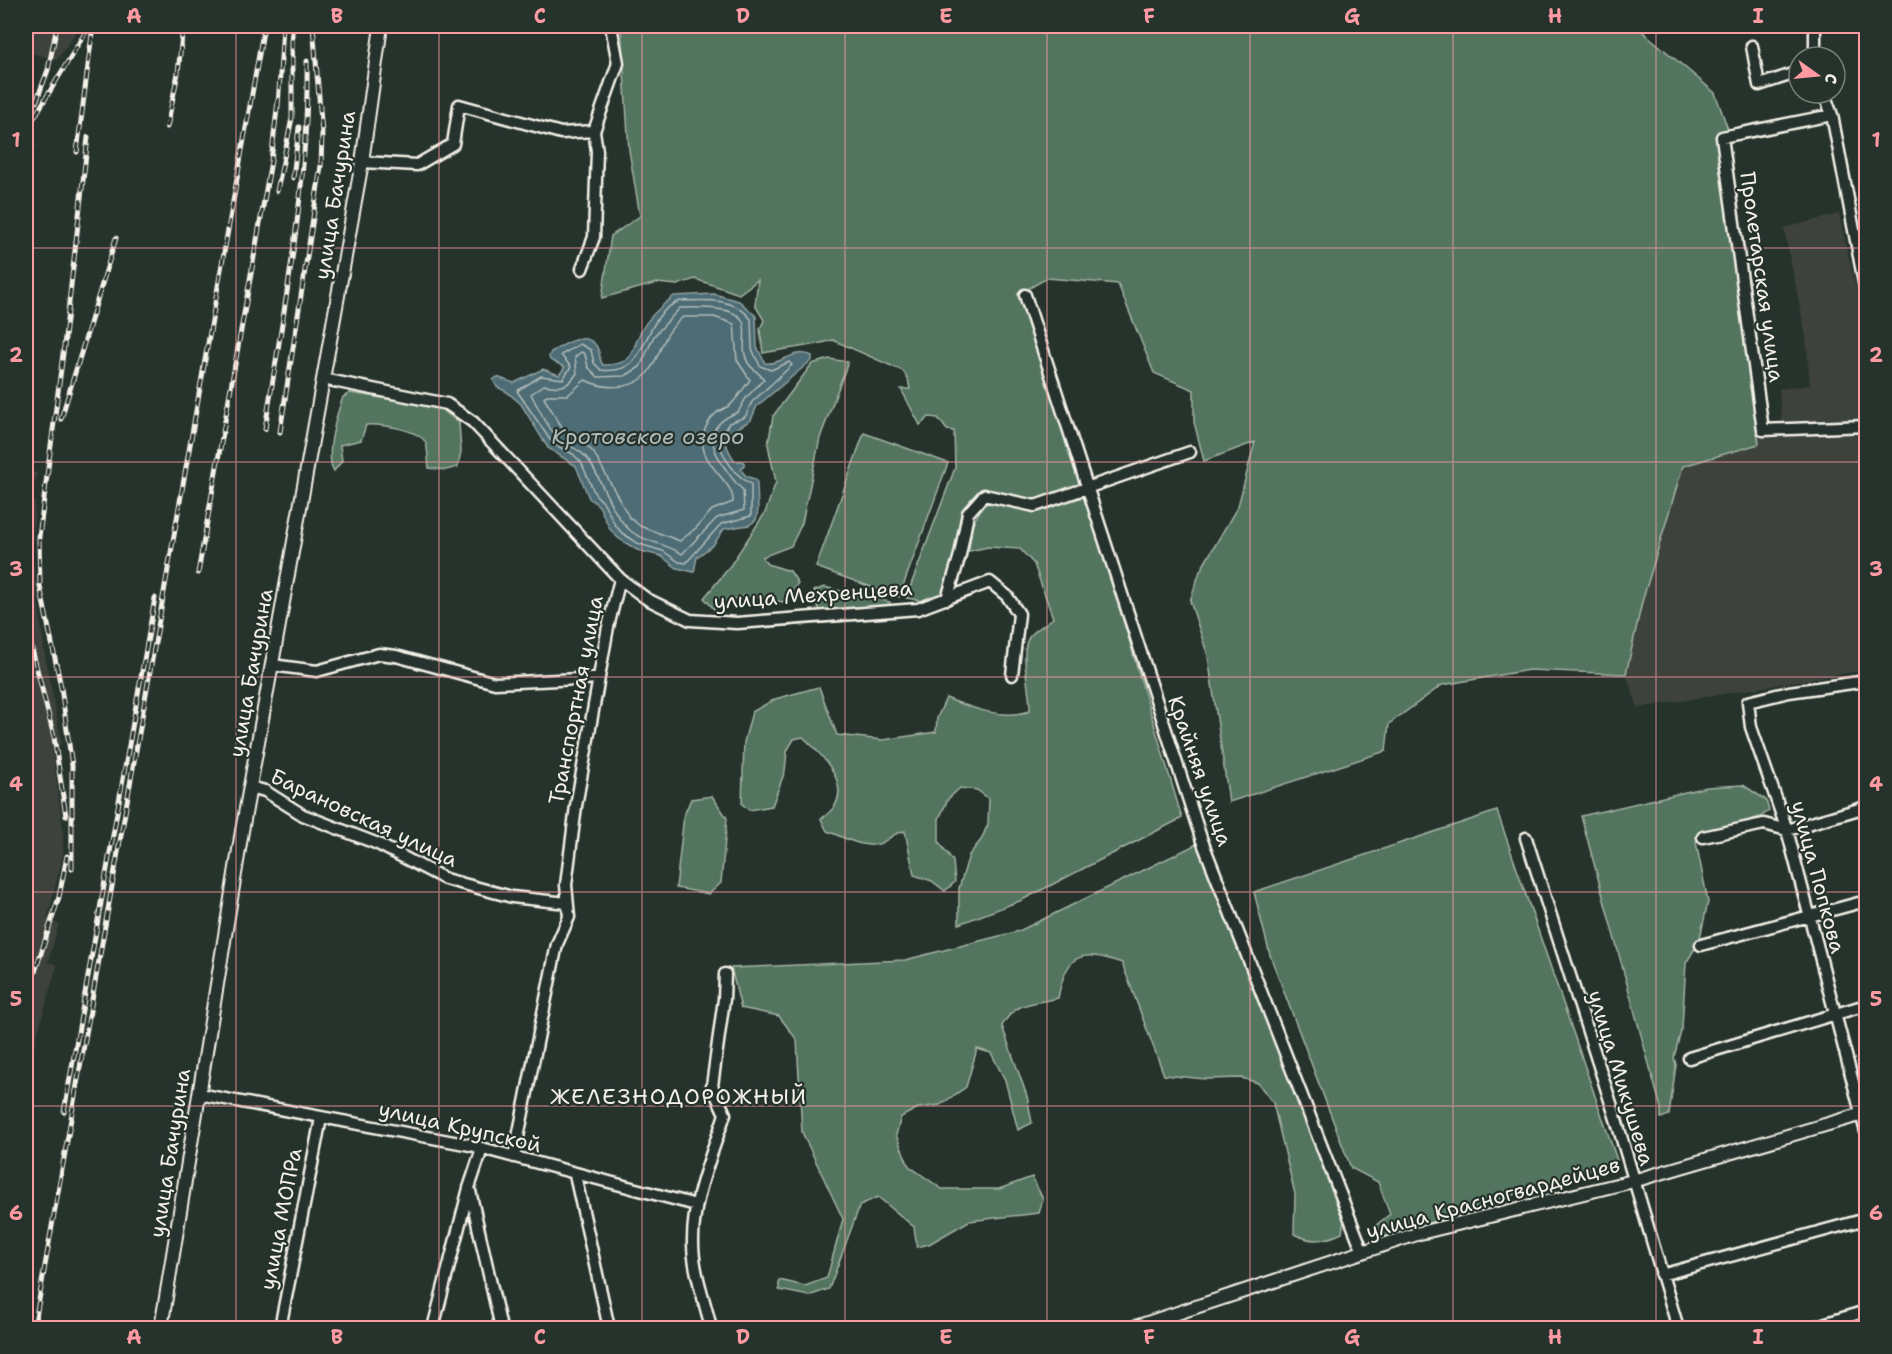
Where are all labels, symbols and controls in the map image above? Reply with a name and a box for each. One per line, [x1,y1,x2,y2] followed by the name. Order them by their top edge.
[126,3,142,29] text: A
[331,3,343,29] text: B
[534,3,546,29] text: C
[736,3,750,29] text: D
[939,3,953,29] text: E
[1143,3,1155,29] text: F
[1344,3,1360,29] text: G
[1548,3,1562,29] text: H
[1752,3,1764,29] text: I
[1787,45,1847,105] north arrow
[1820,71,1842,86] text: С
[308,108,362,282] street label: улица Бачурина
[11,127,21,153] text: 1
[1871,127,1881,153] text: 1
[1733,170,1791,384] street label: Пролетарская улица
[9,342,23,368] text: 2
[1869,342,1883,368] text: 2
[552,422,744,451] water label: Кротовское озеро
[9,556,23,582] text: 3
[1869,556,1883,582] text: 3
[713,574,913,616] street label: улица Мехренцева
[222,586,280,760] street label: улица Бачурина
[542,593,610,807] street label: Транспортная улица
[1161,692,1239,850] street label: Крайняя улица
[266,762,462,874] street label: Барановская улица
[9,771,23,797] text: 4
[1869,771,1883,797] text: 4
[1784,798,1852,956] street label: улица Попкова
[10,986,22,1012] text: 5
[1870,986,1882,1012] text: 5
[1581,987,1661,1169] street label: улица Микушева
[143,1066,197,1240] street label: улица Бачурина
[550,1082,808,1111] district label: ЖЕЛЕЗНОДОРОЖНЫЙ
[376,1095,544,1159] street label: улица Крупской
[253,1146,309,1292] street label: улица МОПРа
[1363,1151,1623,1245] street label: улица Красногвардейцев
[9,1200,23,1226] text: 6
[1869,1200,1883,1226] text: 6
[126,1324,142,1350] text: A
[331,1324,343,1350] text: B
[534,1324,546,1350] text: C
[736,1324,750,1350] text: D
[939,1324,953,1350] text: E
[1143,1324,1155,1350] text: F
[1344,1324,1360,1350] text: G
[1548,1324,1562,1350] text: H
[1752,1324,1764,1350] text: I

